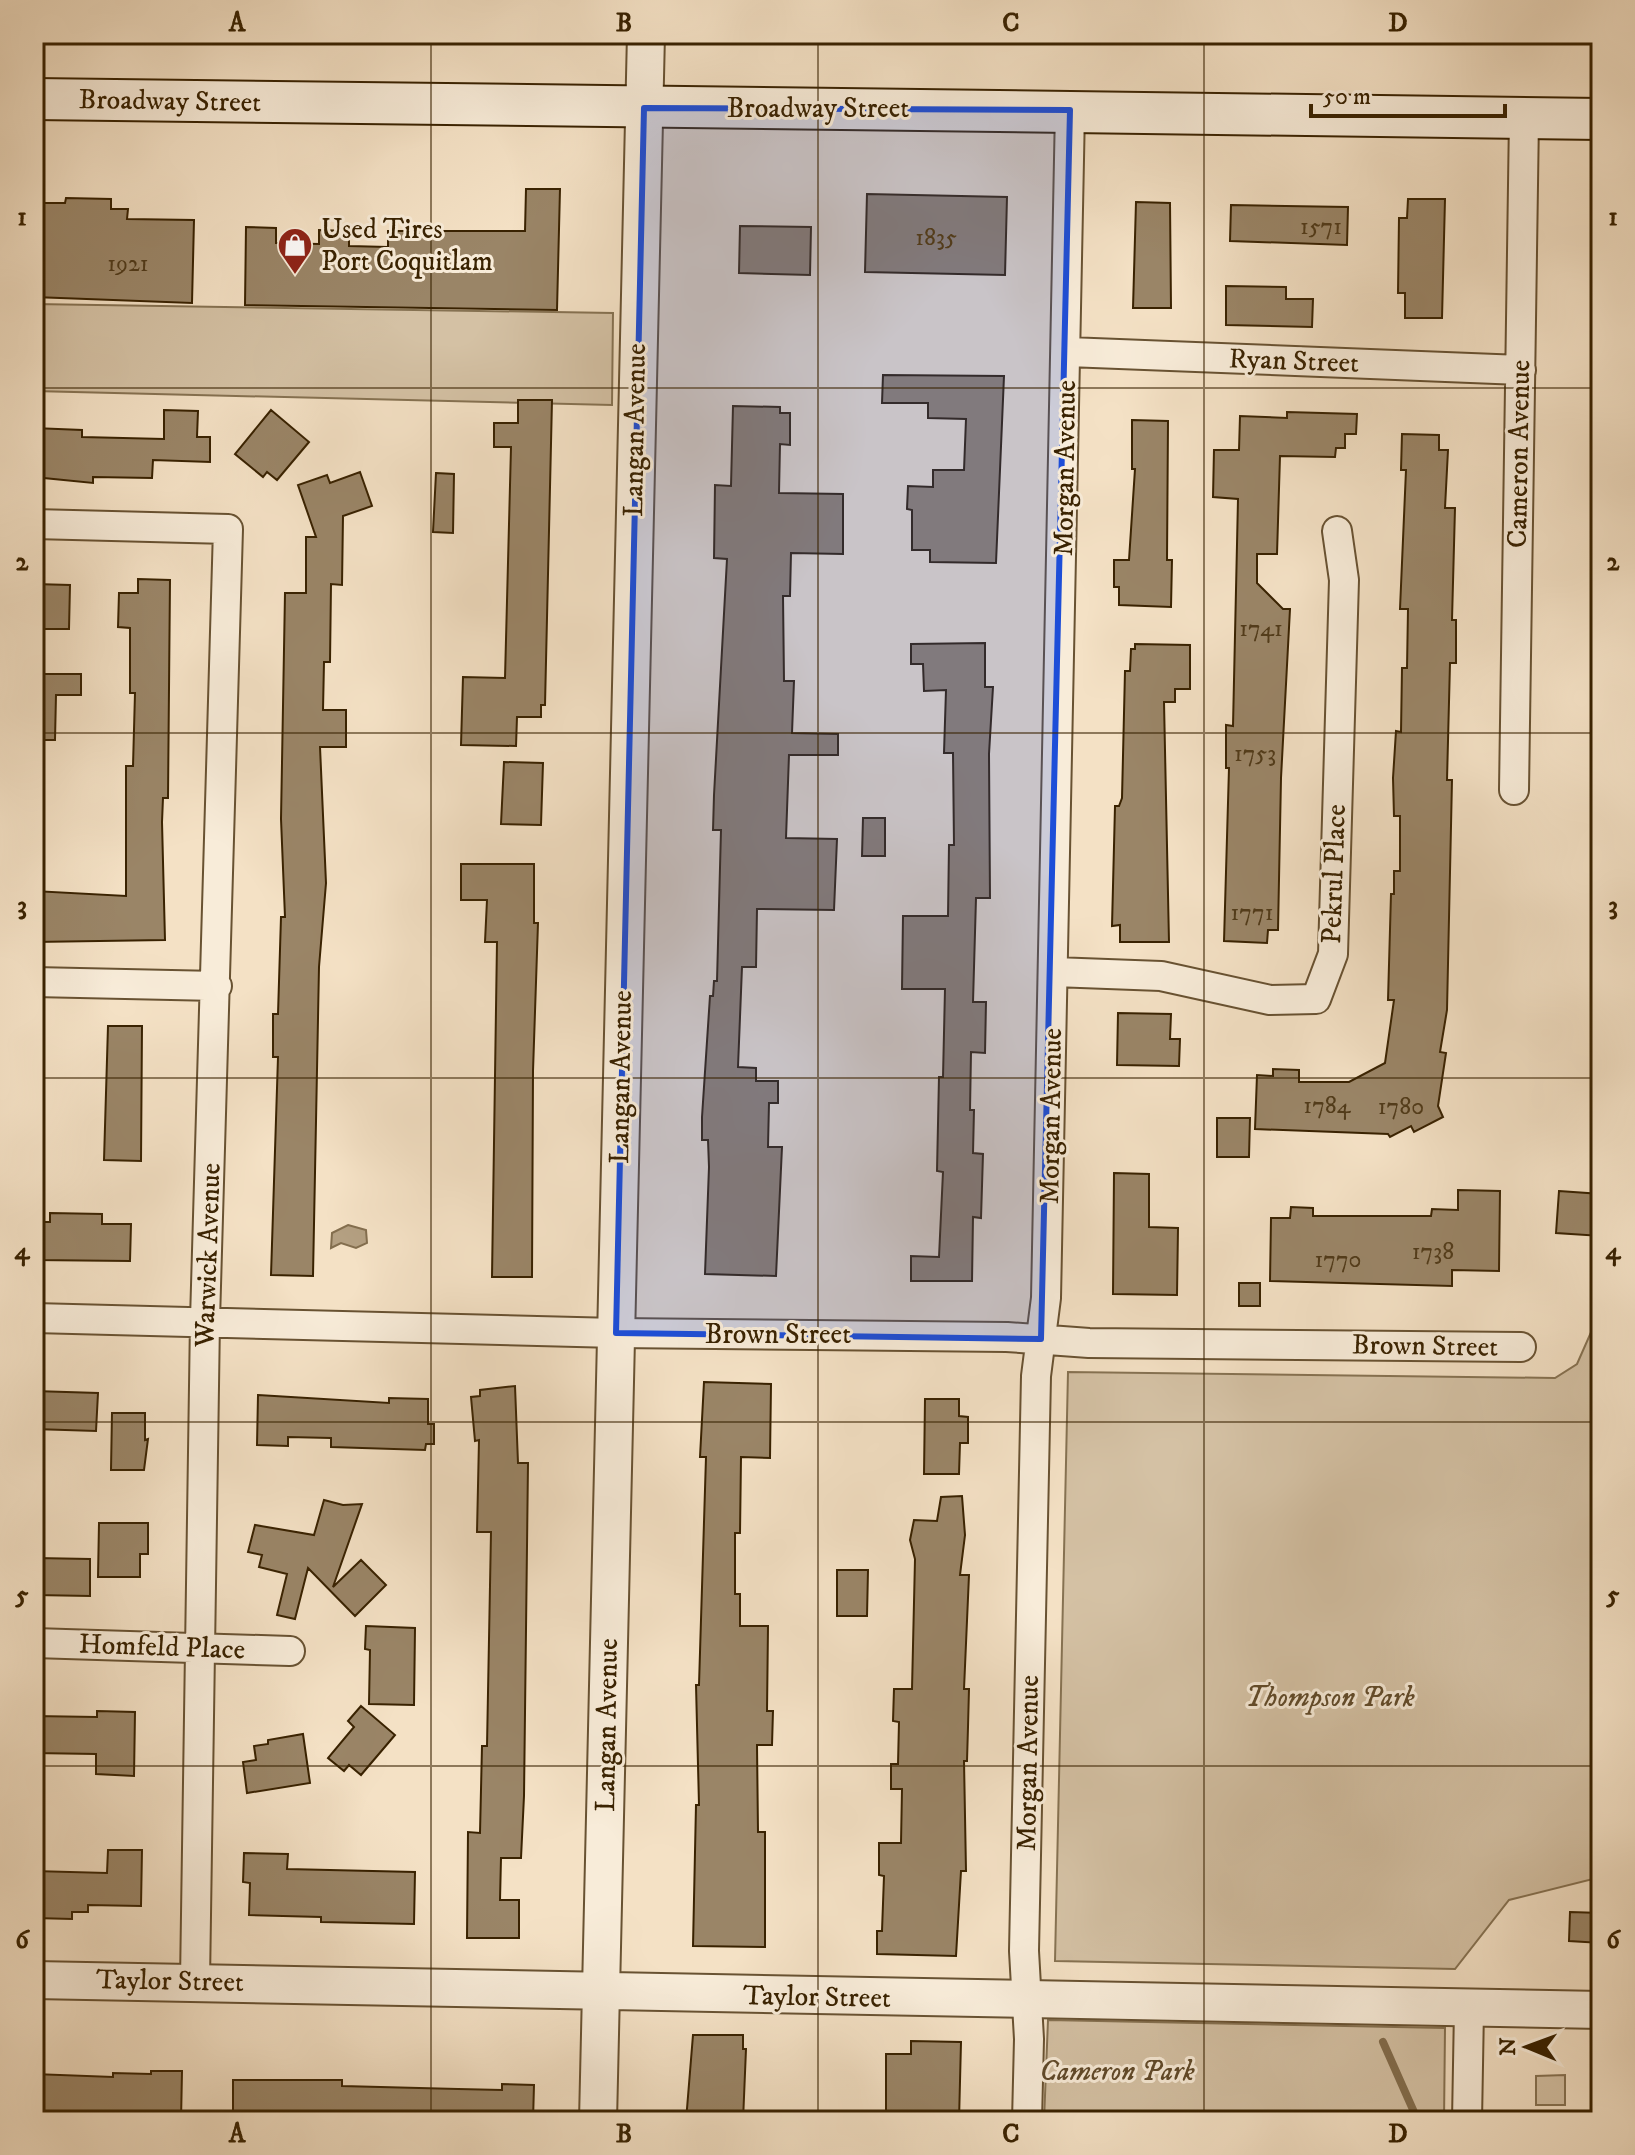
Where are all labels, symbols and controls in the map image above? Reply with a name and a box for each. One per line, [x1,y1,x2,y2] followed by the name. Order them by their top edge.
[228,7,247,40] text: A
[616,7,632,40] text: B
[1002,7,1020,40] text: C
[1388,7,1408,40] text: D
[1311,68,1505,118] scale bar
[78,82,262,120] street label: Broadway Street
[1323,82,1371,112] text: 50 m
[727,91,909,126] street label: Broadway Street
[17,201,27,234] text: 1
[1608,201,1618,234] text: 1
[321,212,493,279] place label: Used Tires Port Coquitlam
[1300,212,1342,242] house number: 1571
[915,223,957,253] house number: 1835
[276,226,314,276] shop icon: Used Tires Port Coquitlam
[107,249,149,279] house number: 1921
[1228,341,1360,381] street label: Ryan Street
[616,343,654,517] street label: Langan Avenue
[1500,359,1538,549] street label: Cameron Avenue
[1046,380,1084,556] street label: Morgan Avenue
[16,546,30,579] text: 2
[1607,546,1621,579] text: 2
[1239,614,1283,644] house number: 1741
[1234,739,1276,769] house number: 1753
[1314,804,1354,944] street label: Pekrul Place
[17,890,27,923] text: 3
[1608,890,1618,923] text: 3
[1231,898,1273,928] house number: 1771
[602,990,640,1164] street label: Langan Avenue
[1032,1028,1070,1204] street label: Morgan Avenue
[1303,1091,1352,1121] house number: 1784
[1378,1092,1424,1122] house number: 1780
[187,1162,229,1349] street label: Warwick Avenue
[15,1235,31,1268] text: 4
[1606,1235,1622,1268] text: 4
[1412,1237,1454,1267] house number: 1738
[1314,1245,1362,1275] house number: 1770
[705,1317,851,1352] street label: Brown Street
[1352,1327,1498,1365] street label: Brown Street
[15,1579,29,1612] text: 5
[1606,1579,1620,1612] text: 5
[78,1627,246,1667] street label: Homfeld Place
[588,1638,626,1812] street label: Langan Avenue
[1009,1675,1047,1851] street label: Morgan Avenue
[1245,1680,1415,1715] park label: Thompson Park
[15,1924,30,1957] text: 6
[1606,1924,1621,1957] text: 6
[96,1962,244,2000] street label: Taylor Street
[743,1978,891,2016] street label: Taylor Street
[1487,2007,1567,2087] north arrow
[1495,2037,1522,2056] text: N
[1039,2054,1195,2089] park label: Cameron Park
[228,2118,247,2151] text: A
[616,2118,632,2151] text: B
[1002,2118,1020,2151] text: C
[1388,2118,1408,2151] text: D

